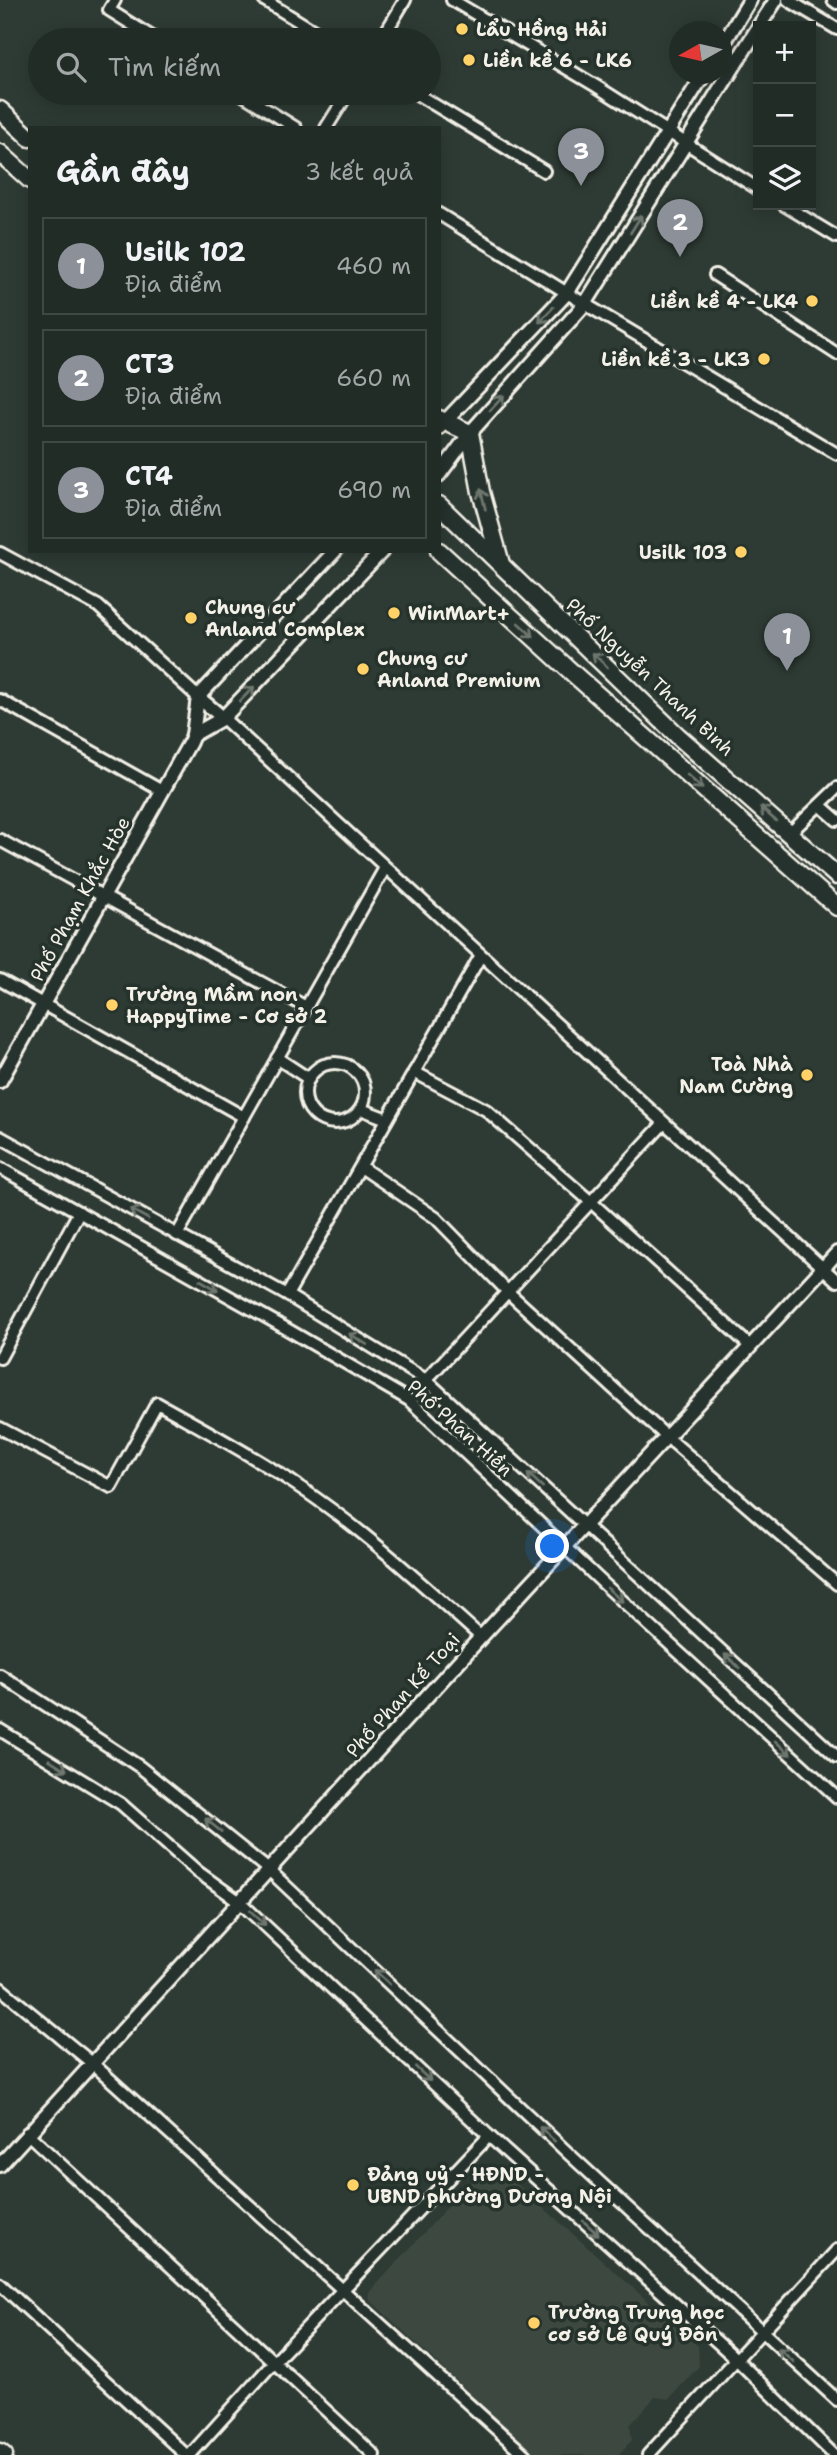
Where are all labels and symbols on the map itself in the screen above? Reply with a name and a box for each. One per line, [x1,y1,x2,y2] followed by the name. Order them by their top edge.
[476,17,607,42] place label: Lẩu Hồng Hải
[454,21,470,37] marker: Lẩu Hồng Hải
[669,21,732,84] north arrow
[483,48,632,73] place label: Liền kề 6 - LK6
[461,52,477,68] marker: Liền kề 6 - LK6
[558,128,604,186] pin: 3
[657,199,703,257] pin: 2
[629,214,643,234] one-way arrow
[650,289,799,314] place label: Liền kề 4 - LK4
[804,293,820,309] marker: Liền kề 4 - LK4
[538,305,555,323] one-way arrow
[601,347,750,372] place label: Liền kề 3 - LK3
[756,351,772,367] marker: Liền kề 3 - LK3
[489,394,505,412] one-way arrow
[476,488,489,511] one-way arrow
[639,540,727,565] place label: Usilk 103
[733,544,749,560] marker: Usilk 103
[561,593,739,761] street label: Phố Nguyễn Thanh Bình
[205,595,365,642] place label: Chung cư Anland Complex
[408,601,510,626] place label: WinMart+
[386,605,402,621] marker: WinMart+
[183,610,199,626] marker: Chung cư Anland Complex
[764,613,810,671] pin: 1
[517,622,535,638] one-way arrow
[377,646,541,693] place label: Chung cư Anland Premium
[592,652,609,669] one-way arrow
[355,661,371,677] marker: Chung cư Anland Premium
[238,686,255,703] one-way arrow
[686,774,704,790] one-way arrow
[759,806,777,822] one-way arrow
[24,812,136,986] street label: Phố Phạm Khắc Hòe
[126,982,327,1029] place label: Trường Mầm non HappyTime - Cơ sở 2
[104,997,120,1013] marker: Trường Mầm non HappyTime - Cơ sở 2
[679,1052,793,1099] place label: Toà Nhà Nam Cường
[799,1067,815,1083] marker: Toà Nhà Nam Cường
[130,1207,150,1221] one-way arrow
[199,1279,219,1293] one-way arrow
[348,1332,368,1346] one-way arrow
[402,1374,518,1482] street label: Phố Phan Hiền
[527,1472,544,1489] one-way arrow
[535,1529,569,1563] your location
[606,1587,624,1603] one-way arrow
[340,1627,466,1763] street label: Phố Phan Kế Toại
[723,1653,741,1669] one-way arrow
[774,1740,792,1756] one-way arrow
[48,1758,67,1773] one-way arrow
[204,1818,223,1833] one-way arrow
[249,1910,266,1927] one-way arrow
[374,1969,391,1986] one-way arrow
[414,2066,432,2082] one-way arrow
[539,2125,556,2142] one-way arrow
[367,2162,612,2209] place label: Đảng uỷ - HĐND - UBND phường Dương Nội
[345,2177,361,2193] marker: Đảng uỷ - HĐND - UBND phường Dương Nội
[582,2220,600,2236] one-way arrow
[548,2300,725,2347] place label: Trường Trung học cơ sở Lê Quý Đôn
[526,2315,542,2331] marker: Trường Trung học cơ sở Lê Quý Đôn
[777,2347,795,2363] one-way arrow

